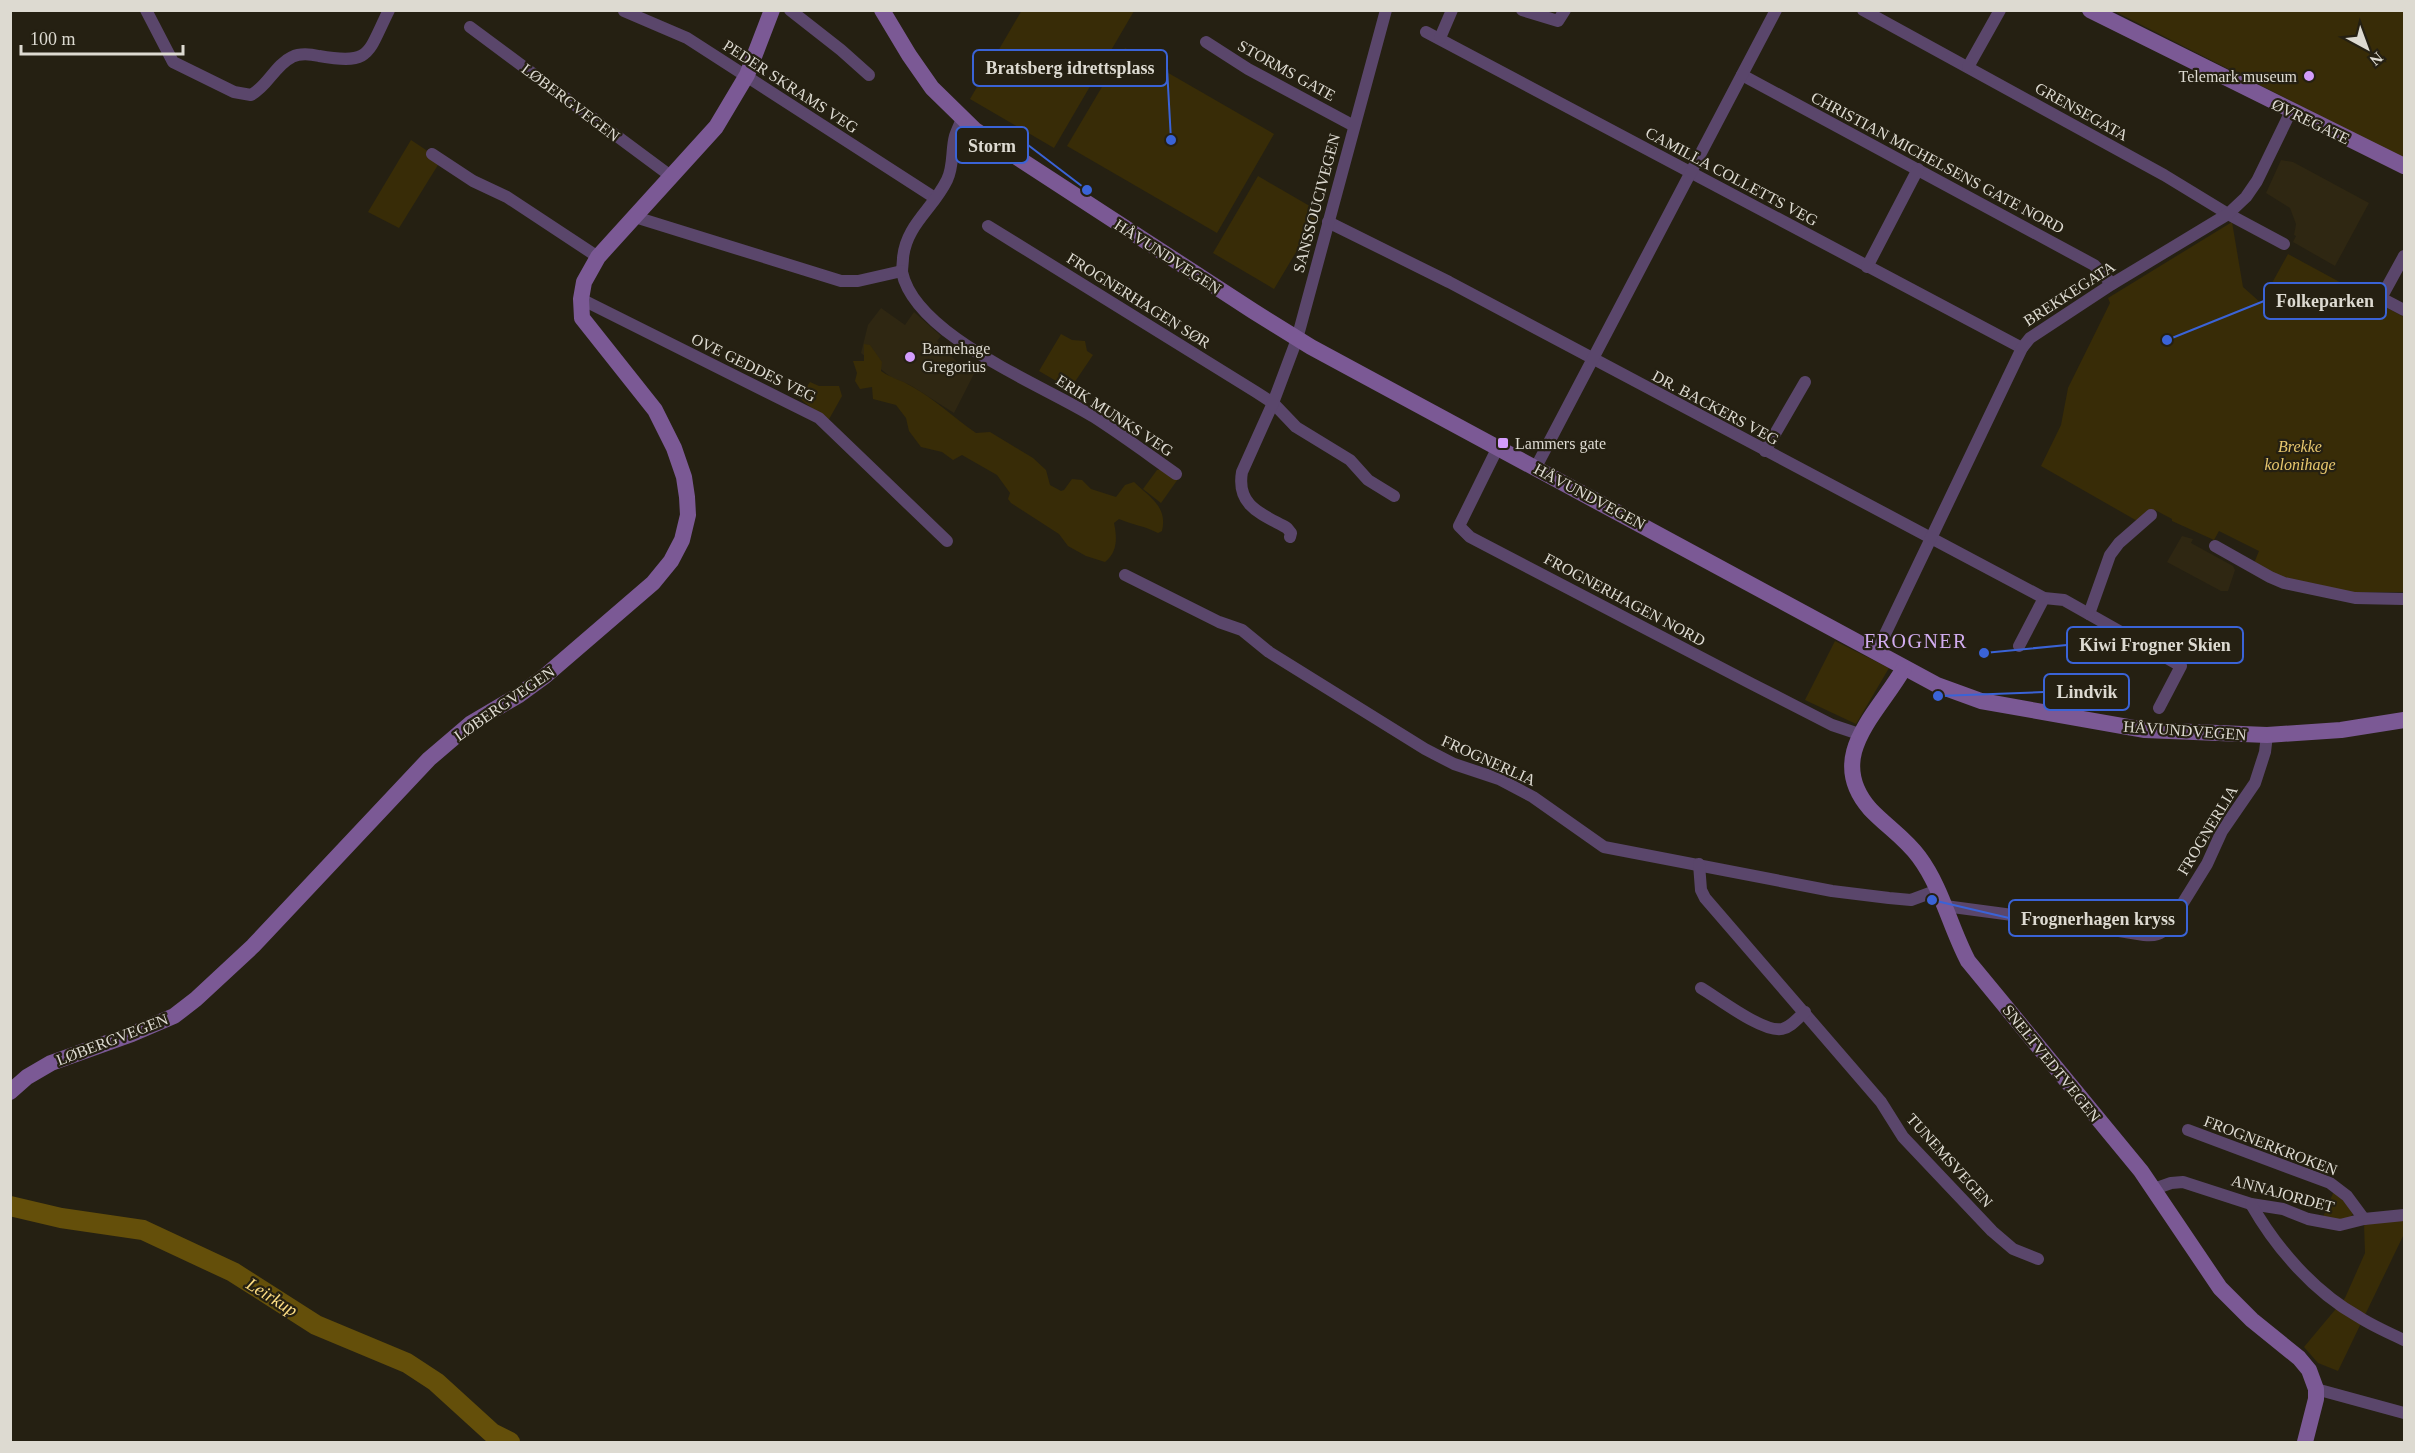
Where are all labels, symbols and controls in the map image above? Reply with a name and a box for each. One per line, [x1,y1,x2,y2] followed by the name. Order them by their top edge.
[21,18,183,56] scale bar
[2337,18,2397,78] north arrow
[30,29,76,49] text: 100 m
[720,37,862,137] street label: PEDER SKRAMS VEG
[1235,37,1338,104] street label: STORMS GATE
[2366,49,2386,69] text: N
[973,50,1167,86] callout: Bratsberg idrettsplass
[985,58,1155,78] text: Bratsberg idrettsplass
[518,60,623,145] street label: LØBERGVEGEN
[2179,68,2298,85] place label: Telemark museum
[2302,69,2316,83] marker: Telemark museum
[2032,79,2132,144] street label: GRENSEGATA
[1808,88,2067,237] street label: CHRISTIAN MICHELSENS GATE NORD
[2269,95,2352,148] street label: ØVREGATE
[1643,124,1821,229] street label: CAMILLA COLLETTS VEG
[956,127,1028,163] callout: Storm
[1290,131,1343,274] street label: SANSSOUCIVEGEN
[968,136,1016,156] text: Storm
[1111,216,1225,297] street label: HÅVUNDVEGEN
[1064,249,1214,352] street label: FROGNERHAGEN SØR
[2020,257,2118,329] street label: BREKKEGATA
[2264,283,2386,319] callout: Folkeparken
[2276,291,2374,311] text: Folkeparken
[689,330,819,405] street label: OVE GEDDES VEG
[922,340,990,376] place label: Barnehage Gregorius
[903,350,917,364] marker: Barnehage Gregorius
[1650,367,1782,448] street label: DR. BACKERS VEG
[1053,371,1177,460] street label: ERIK MUNKS VEG
[1515,435,1606,453] place label: Lammers gate
[1496,436,1510,450] marker: Lammers gate
[2264,438,2336,474] park label: Brekke kolonihage
[1531,460,1649,533] street label: HÅVUNDVEGEN
[1541,550,1708,649] street label: FROGNERHAGEN NORD
[2067,627,2243,663] callout: Kiwi Frogner Skien
[1864,630,1968,652] district label: FROGNER
[2079,635,2231,655] text: Kiwi Frogner Skien
[451,662,558,744] street label: LØBERGVEGEN
[2044,674,2129,710] callout: Lindvik
[2056,682,2118,702] text: Lindvik
[2123,718,2248,743] street label: HÅVUNDVEGEN
[1439,732,1539,789] street label: FROGNERLIA
[2174,782,2241,878] street label: FROGNERLIA
[2009,900,2187,936] callout: Frognerhagen kryss
[2021,909,2175,929] text: Frognerhagen kryss
[1999,1002,2104,1125] street label: SNELTVEDTVEGEN
[54,1010,171,1069] street label: LØBERGVEGEN
[1903,1110,1996,1211] street label: TUNEMSVEGEN
[2202,1112,2340,1179] street label: FROGNERKROKEN
[2230,1172,2336,1215] street label: ANNAJORDET
[242,1273,301,1320] water label: Leirkup

